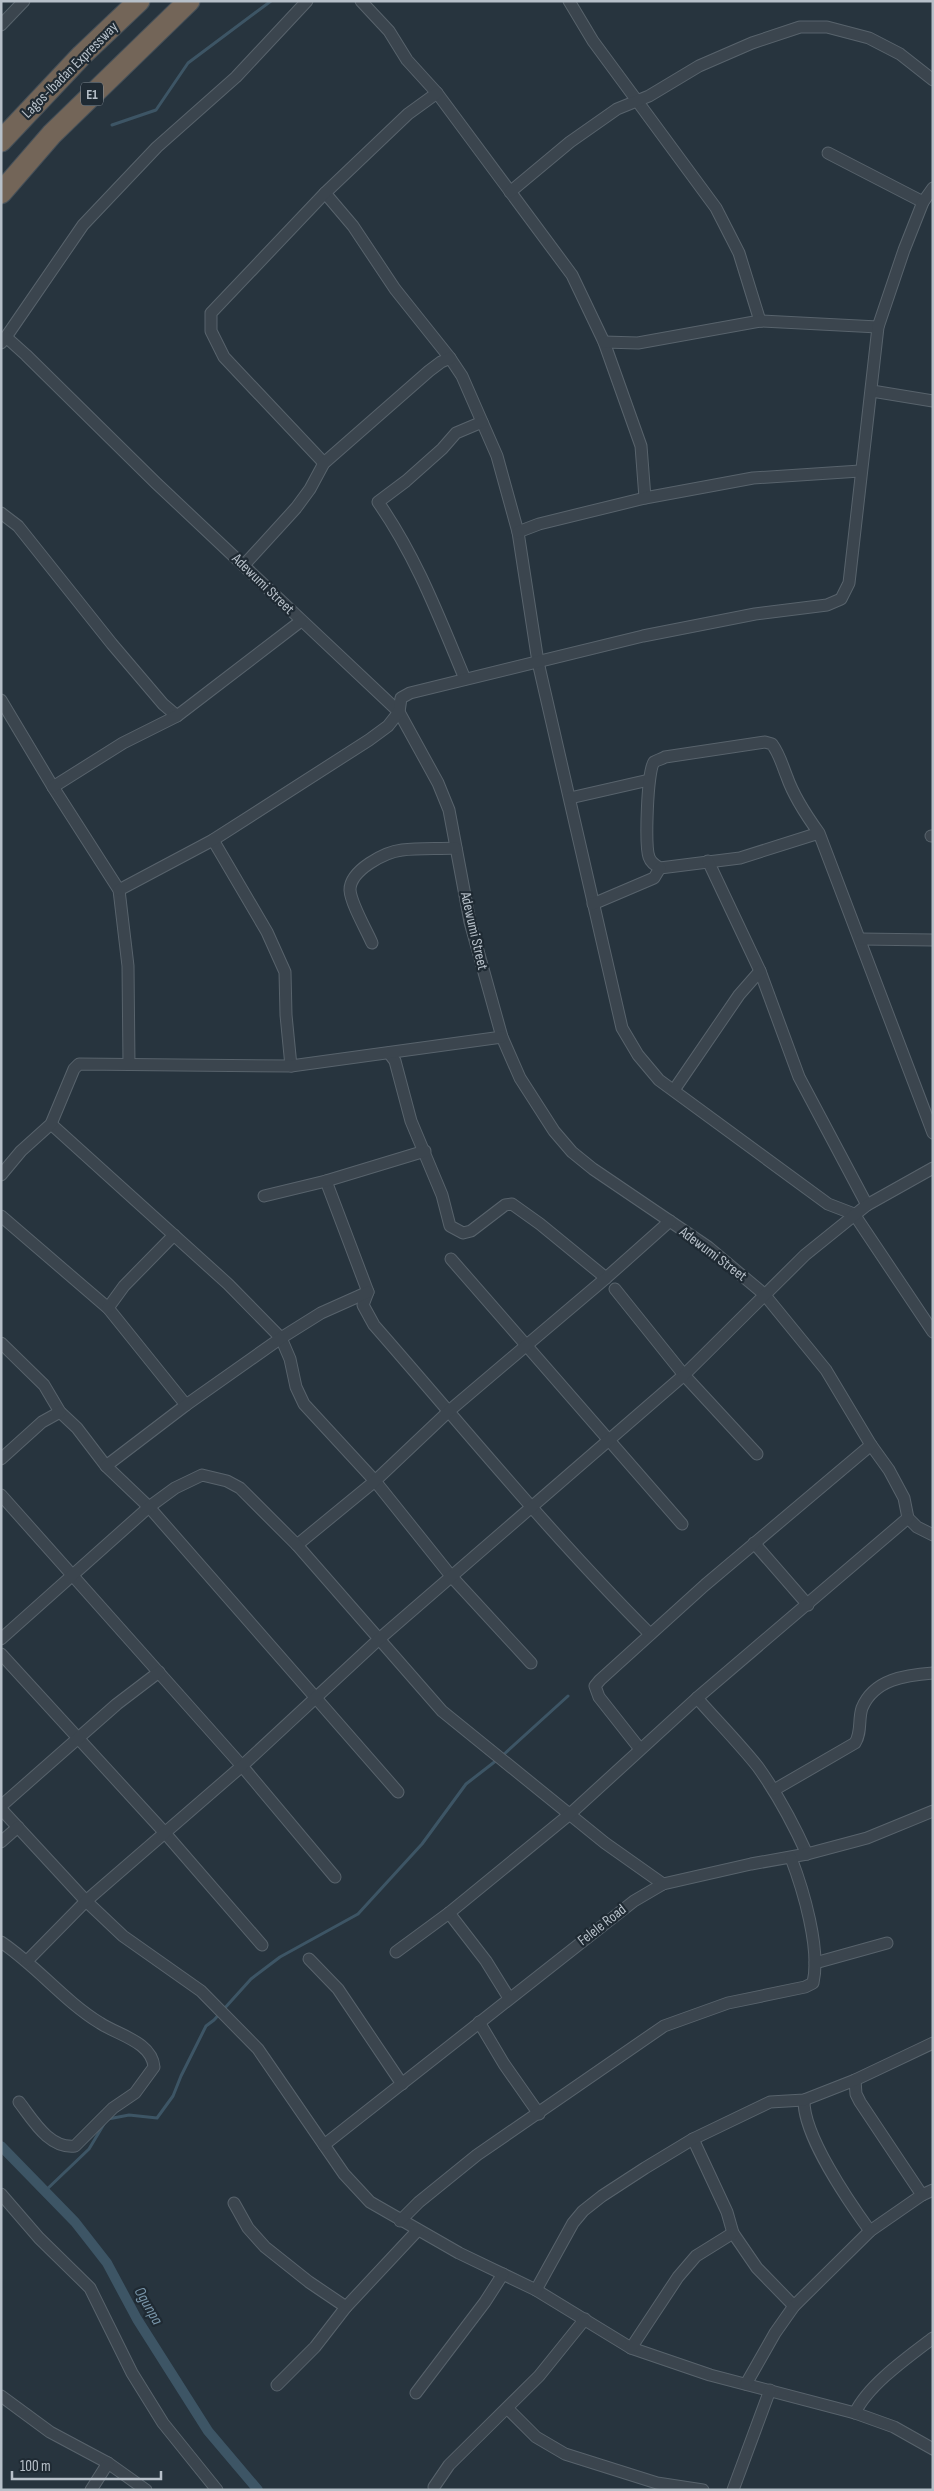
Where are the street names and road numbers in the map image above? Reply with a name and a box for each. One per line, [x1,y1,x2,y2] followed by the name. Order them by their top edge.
[18,18,122,122] street label: Lagos-Ibadan Expressway
[81,82,103,106] road number: E1
[227,549,299,619] street label: Adewumi Street
[456,889,492,972] street label: Adewumi Street
[675,1222,751,1286] street label: Adewumi Street
[574,1900,630,1950] street label: Felele Road

